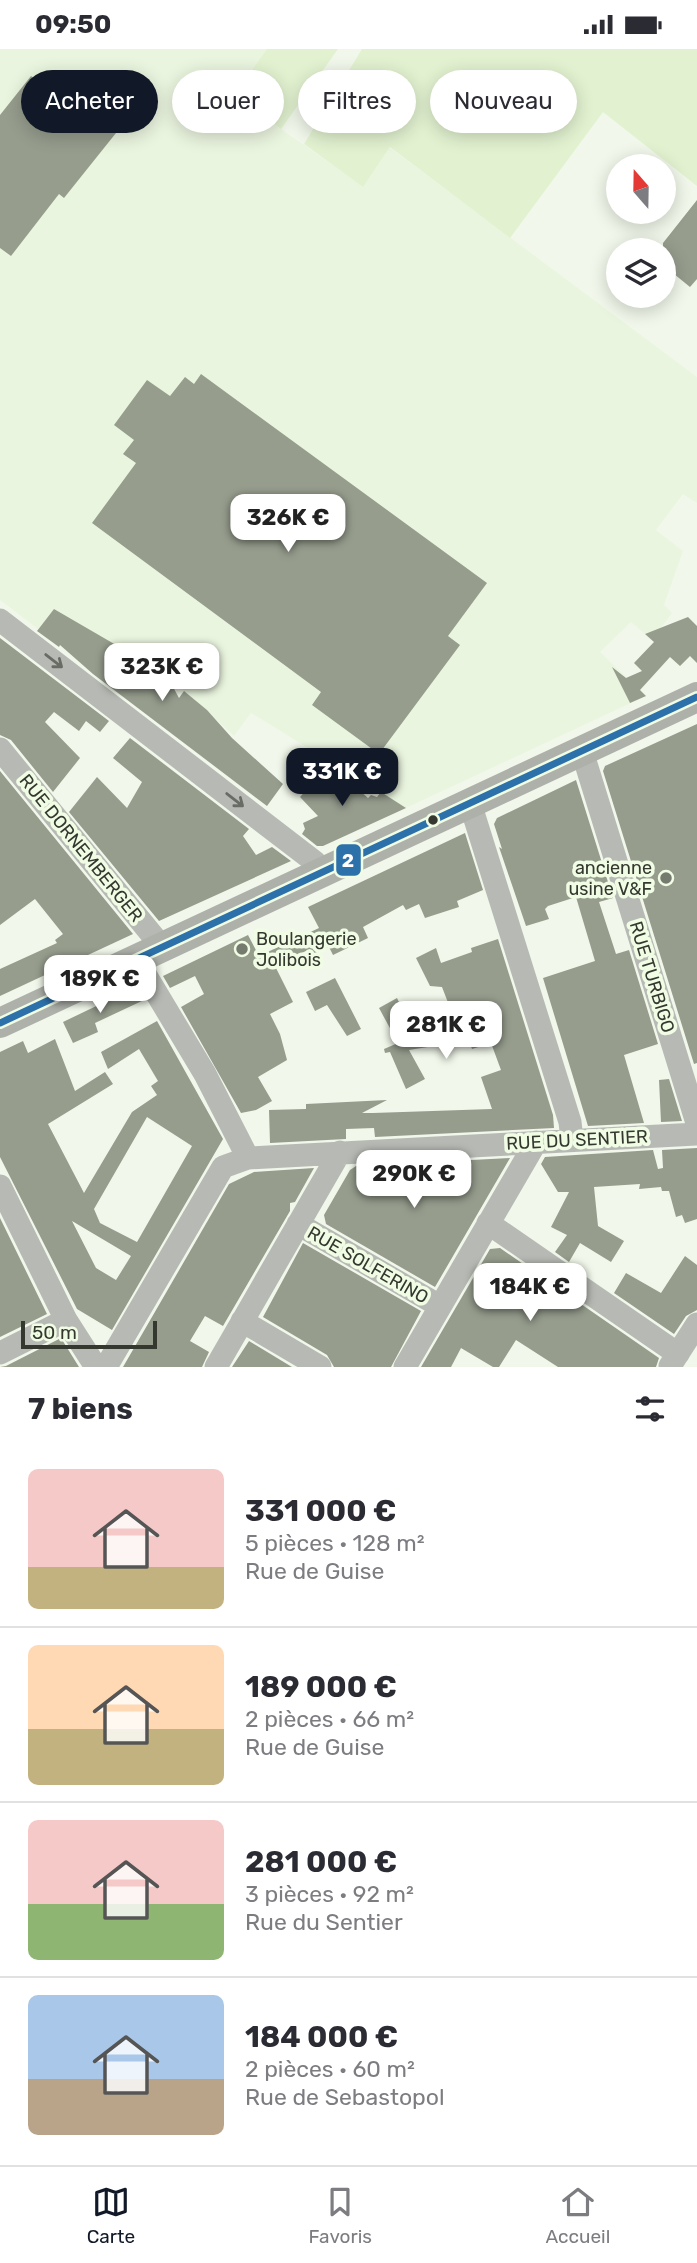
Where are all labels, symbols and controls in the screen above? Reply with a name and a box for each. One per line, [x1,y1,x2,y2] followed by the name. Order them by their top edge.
[35,9,111,40] text: 09:50
[21,70,158,133] chip: Acheter
[172,70,284,133] chip: Louer
[298,70,416,133] chip: Filtres
[430,70,577,133] chip: Nouveau
[606,154,676,224] north arrow
[606,154,676,308] map controls
[606,238,676,308] button: layers
[231,495,345,554] pin: 326K €
[246,503,330,531] text: 326K €
[105,643,219,703] pin: 323K €
[120,652,204,680] text: 323K €
[44,654,63,669] one-way arrow
[285,749,399,808] pin: 331K €
[302,757,382,785] text: 331K €
[15,770,147,926] street label: RUE DORNEMBERGER
[225,792,243,807] one-way arrow
[426,813,440,827] unlabelled marker
[335,843,362,877] line badge: 2
[342,849,354,872] text: 2
[568,857,652,900] place label: ancienne usine V&F
[658,870,674,886] marker: ancienne usine V&F
[625,919,679,1035] street label: RUE TURBIGO
[256,928,357,971] place label: Boulangerie Jolibois
[234,941,250,957] marker: Boulangerie Jolibois
[43,955,157,1015] pin: 189K €
[60,964,140,992] text: 189K €
[389,1002,503,1061] pin: 281K €
[406,1010,486,1038] text: 281K €
[506,1125,649,1155] street label: RUE DU SENTIER
[357,1151,471,1210] pin: 290K €
[372,1159,456,1187] text: 290K €
[304,1221,432,1309] street label: RUE SOLFERINO
[473,1263,587,1323] pin: 184K €
[490,1272,570,1300] text: 184K €
[21,1318,158,1350] scale bar
[32,1321,77,1344] text: 50 m
[631,1390,669,1428] icon: filters
[28,1391,133,1427] text: 7 biens
[245,1493,397,1529] text: 331 000 €
[84,1497,168,1581] icon: home
[245,1529,425,1557] text: 5 pièces · 128 m²
[245,1557,384,1585] text: Rue de Guise
[245,1669,397,1705] text: 189 000 €
[84,1673,168,1757] icon: home
[245,1705,414,1733] text: 2 pièces · 66 m²
[245,1733,384,1761] text: Rue de Guise
[245,1844,397,1880] text: 281 000 €
[84,1848,168,1932] icon: home
[245,1880,414,1908] text: 3 pièces · 92 m²
[245,1908,403,1936] text: Rue du Sentier
[245,2019,398,2055] text: 184 000 €
[84,2023,168,2107] icon: home
[245,2055,415,2083] text: 2 pièces · 60 m²
[245,2083,445,2111] text: Rue de Sebastopol
[87,2183,135,2248] tab: Carte
[309,2183,372,2248] tab: Favoris
[545,2183,610,2248] tab: Accueil

